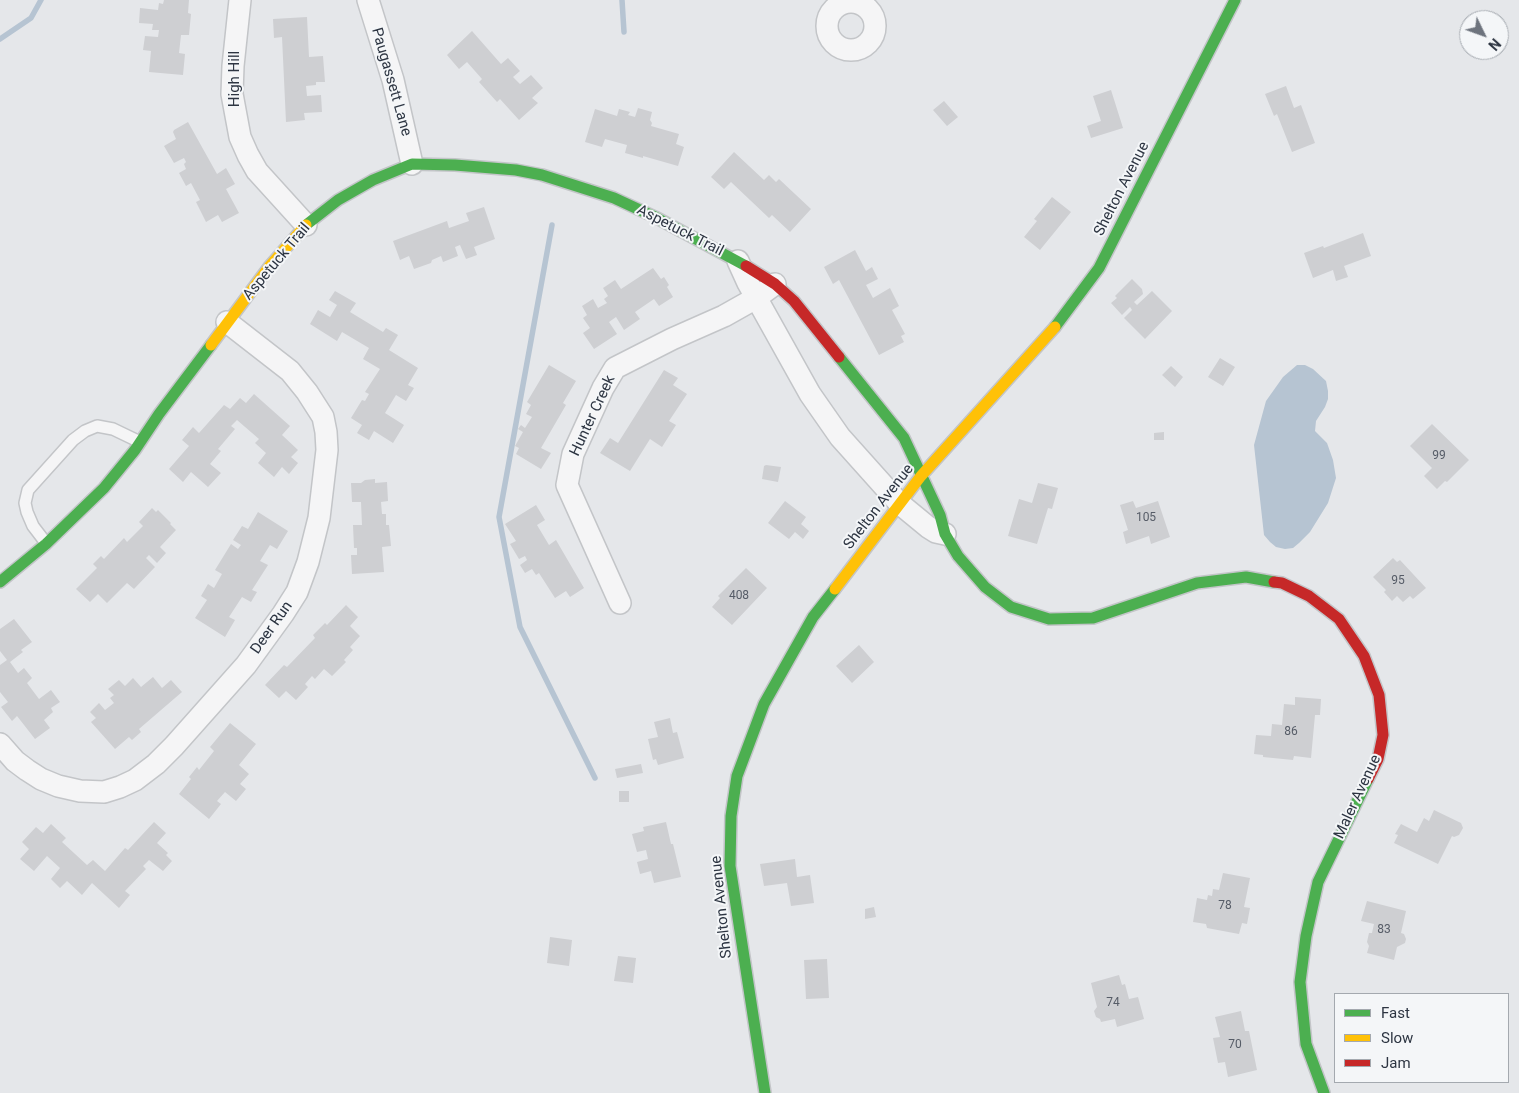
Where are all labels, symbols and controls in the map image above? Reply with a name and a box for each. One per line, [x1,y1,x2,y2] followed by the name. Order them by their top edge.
[1459,10,1509,60] north arrow
[367,26,415,138] street label: Paugassett Lane
[1485,35,1504,53] text: N
[226,51,244,107] street label: High Hill
[1091,139,1153,239] street label: Shelton Avenue
[634,201,726,261] street label: Aspetuck Trail
[240,220,314,304] street label: Aspetuck Trail
[566,373,620,459] street label: Hunter Creek
[1432,449,1446,463] house number: 99
[840,461,918,553] street label: Shelton Avenue
[1136,511,1156,525] house number: 105
[1391,574,1405,588] house number: 95
[729,589,749,603] house number: 408
[247,598,297,658] street label: Deer Run
[1284,725,1298,739] house number: 86
[1331,752,1385,842] street label: Maler Avenue
[708,855,736,959] street label: Shelton Avenue
[1218,899,1232,913] house number: 78
[1377,923,1391,937] house number: 83
[1334,993,1509,1083] legend
[1106,996,1120,1010] house number: 74
[1381,1004,1410,1022] text: Fast
[1381,1029,1413,1047] text: Slow
[1228,1038,1242,1052] house number: 70
[1381,1054,1411,1072] text: Jam

